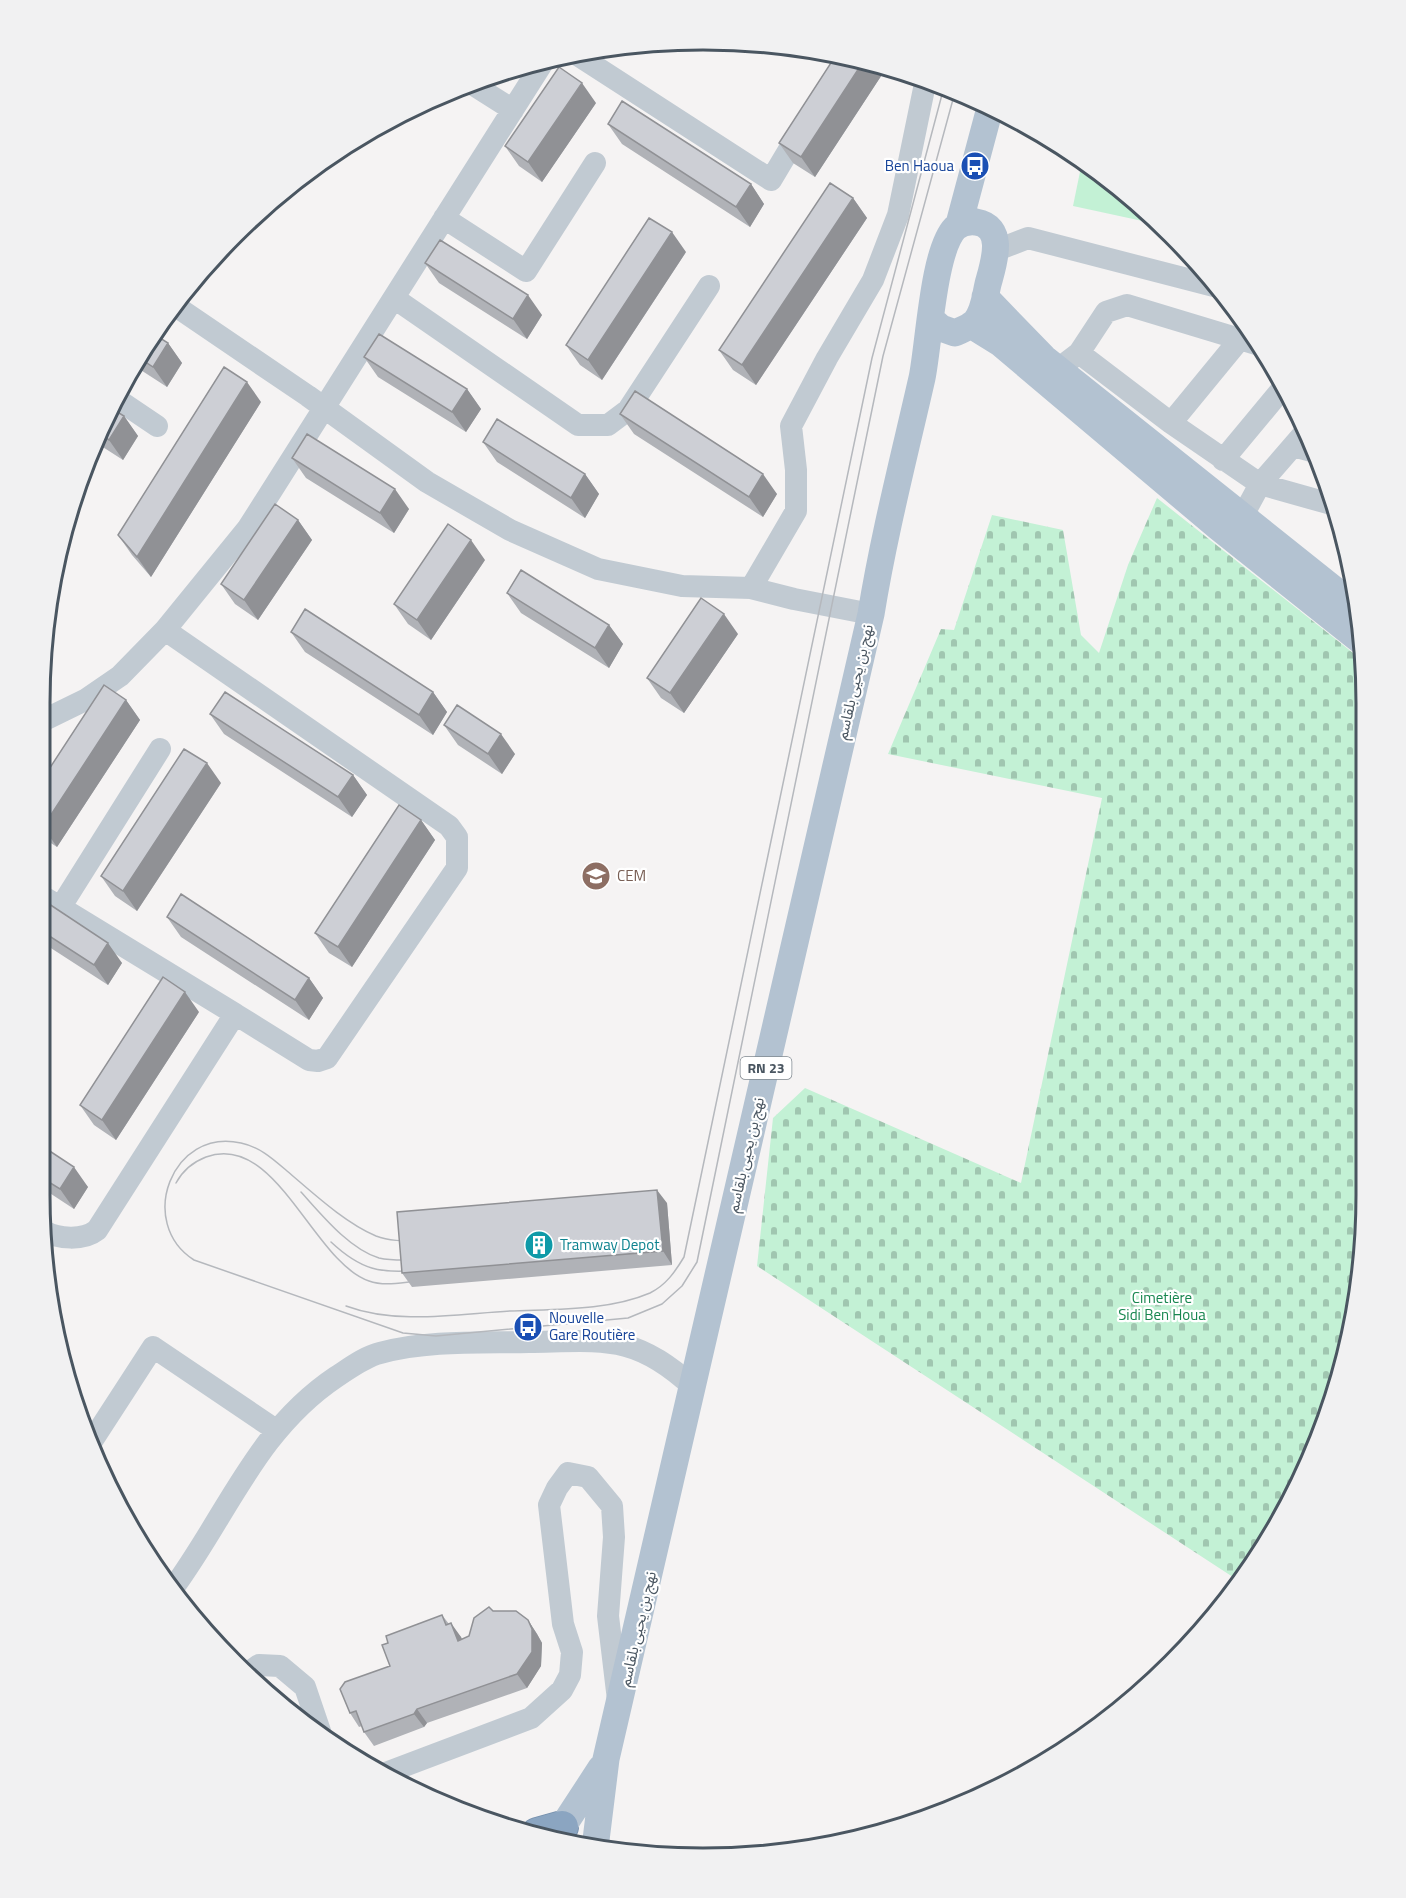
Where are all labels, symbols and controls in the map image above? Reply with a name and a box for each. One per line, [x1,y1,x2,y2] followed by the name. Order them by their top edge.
[959,150,991,182] bus stop icon: Ben Haoua
[885,154,954,177] place label: Ben Haoua
[830,622,880,742] street label: نهج بن يحيى بلقاسم
[580,860,612,892] school or university icon: CEM
[617,864,646,887] place label: CEM
[740,1057,792,1079] road number: RN 23
[721,1095,771,1215] street label: نهج بن يحيى بلقاسم
[523,1229,555,1261] building icon: Tramway Depot
[560,1233,660,1256] place label: Tramway Depot
[1118,1286,1206,1326] park label: Cimetière Sidi Ben Houa
[549,1306,635,1346] place label: Nouvelle Gare Routière
[512,1311,544,1343] bus stop icon: Nouvelle Gare Routière
[613,1569,663,1689] street label: نهج بن يحيى بلقاسم

